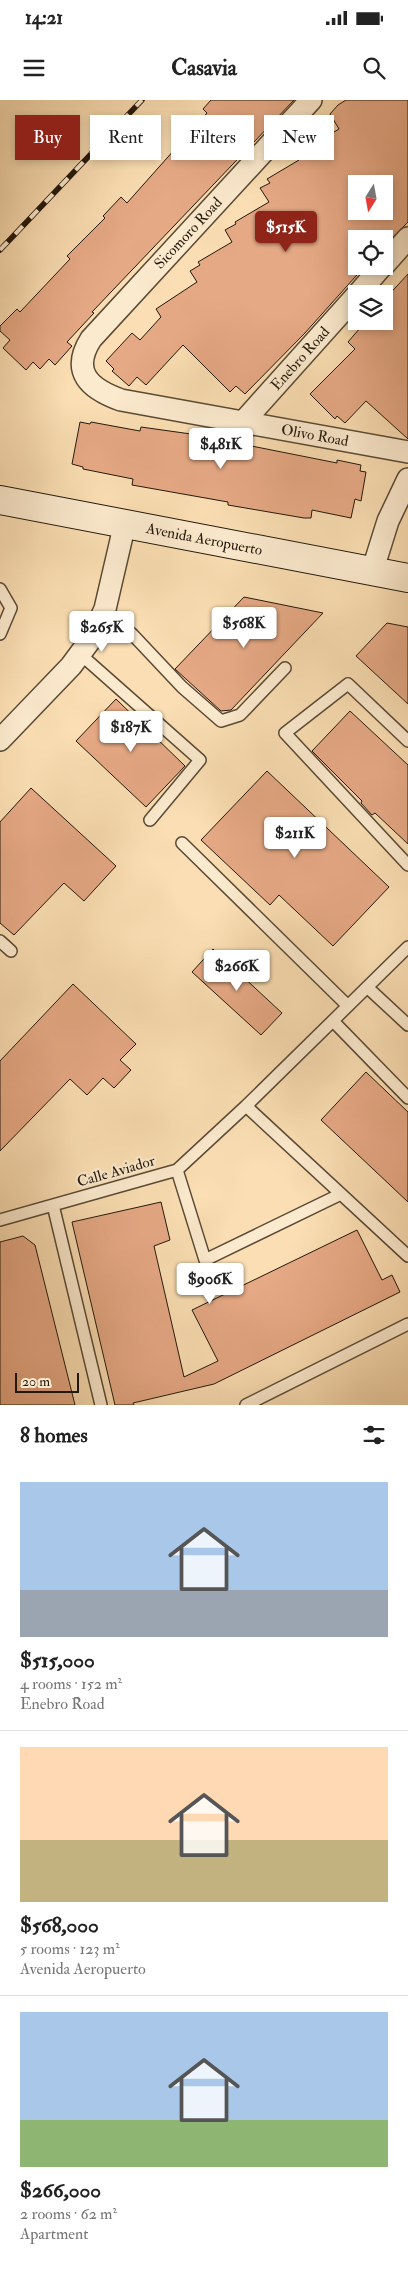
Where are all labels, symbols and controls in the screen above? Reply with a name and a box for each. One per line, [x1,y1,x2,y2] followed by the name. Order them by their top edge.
[25,6,63,30] text: 14:21
[20,54,48,82] icon: menu
[171,54,237,82] text: Casavia
[360,54,388,82] icon: search
[15,115,80,160] chip: Buy
[90,115,161,160] chip: Rent
[171,115,254,160] chip: Filters
[264,115,334,160] chip: New
[348,175,392,220] north arrow
[348,175,393,330] map controls
[150,193,227,273] street label: Sicomoro Road
[251,210,321,253] pin: $515K
[266,217,306,237] text: $515K
[348,230,393,275] button: locate
[348,285,393,330] button: layers
[267,322,334,395] street label: Enebro Road
[280,420,351,451] street label: Olivo Road
[186,428,256,470] pin: $481K
[200,434,242,454] text: $481K
[143,519,264,560] street label: Avenida Aeropuerto
[209,606,279,649] pin: $568K
[67,610,137,653] pin: $265K
[223,613,265,633] text: $568K
[80,617,124,637] text: $265K
[96,710,166,753] pin: $187K
[111,717,151,737] text: $187K
[260,816,330,859] pin: $211K
[275,823,315,843] text: $211K
[202,950,272,992] pin: $266K
[215,956,259,976] text: $266K
[75,1151,158,1192] street label: Calle Aviador
[175,1262,245,1305] pin: $906K
[188,1269,232,1289] text: $906K
[15,1370,79,1393] scale bar
[22,1373,50,1390] text: 20 m
[360,1421,388,1449] icon: filters
[20,1422,88,1449] text: 8 homes
[159,1514,249,1604] icon: home
[20,1647,95,1674] text: $515,000
[20,1674,122,1694] text: 4 rooms · 152 m²
[20,1694,105,1714] text: Enebro Road
[159,1780,249,1870] icon: home
[20,1912,99,1939] text: $568,000
[20,1939,120,1959] text: 5 rooms · 123 m²
[20,1959,146,1979] text: Avenida Aeropuerto
[159,2045,249,2135] icon: home
[20,2177,101,2204] text: $266,000
[20,2204,117,2224] text: 2 rooms · 62 m²
[20,2224,88,2244] text: Apartment

